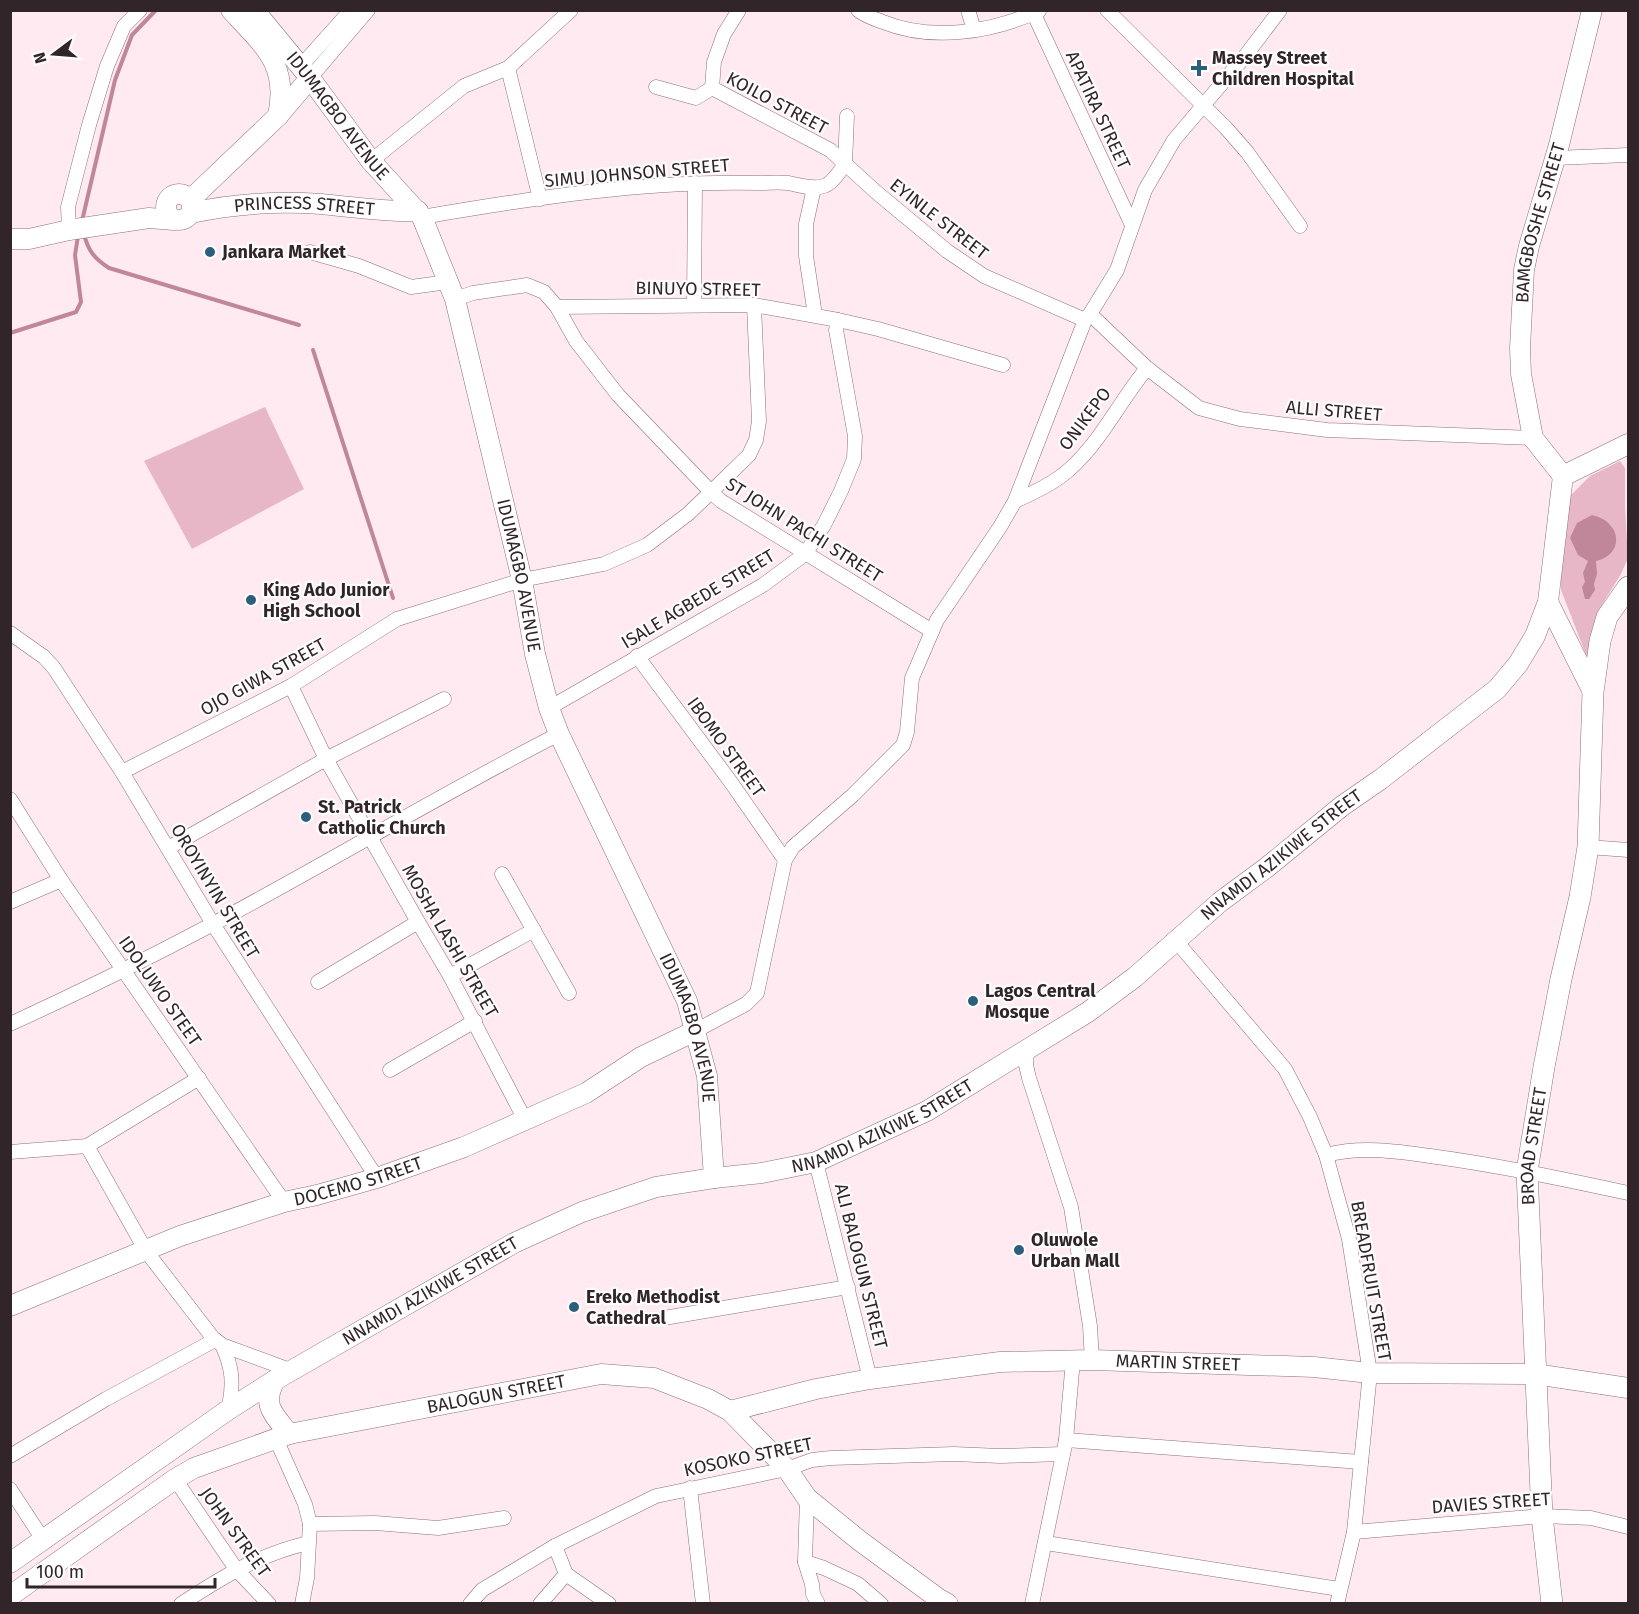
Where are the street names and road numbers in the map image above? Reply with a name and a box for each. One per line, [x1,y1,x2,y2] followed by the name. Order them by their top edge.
[282,47,394,185] street label: IDUMAGBO AVENUE
[1061,47,1135,173] street label: APATIRA STREET
[723,67,832,139] street label: KOILO STREET
[1511,140,1570,303] street label: BAMGBOSHE STREET
[543,154,731,192] street label: SIMU JOHNSON STREET
[886,174,993,265] street label: EYINLE STREET
[233,192,376,221] street label: PRINCESS STREET
[635,277,761,301] street label: BINUYO STREET
[1054,383,1116,455] street label: ONIKEPO
[1285,396,1384,426] street label: ALLI STREET
[721,473,887,588] street label: ST JOHN PACHI STREET
[492,497,545,654] street label: IDUMAGBO AVENUE
[617,544,779,653] street label: ISALE AGBEDE STREET
[197,633,330,721] street label: OJO GIWA STREET
[682,693,770,802] street label: IBOMO STREET
[1196,784,1367,925] street label: NNAMDI AZIKIWE STREET
[166,820,264,963] street label: OROYINYIN STREET
[397,861,503,1022] street label: MOSHA LASHI STREET
[114,932,206,1051] street label: IDOLUWO STEET
[655,949,720,1103] street label: IDUMAGBO AVENUE
[789,1074,978,1178] street label: NNAMDI AZIKIWE STREET
[1516,1085,1552,1206] street label: BROAD STREET
[292,1152,426,1211] street label: DOCEMO STREET
[830,1181,892,1352] street label: ALI BALOGUN STREET
[1346,1199,1396,1364] street label: BREADFRUIT STREET
[338,1232,523,1350] street label: NNAMDI AZIKIWE STREET
[1115,1350,1242,1376] street label: MARTIN STREET
[425,1370,568,1418] street label: BALOGUN STREET
[682,1432,815,1481] street label: KOSOKO STREET
[195,1483,275,1582] street label: JOHN STREET
[1431,1488,1552,1518] street label: DAVIES STREET

